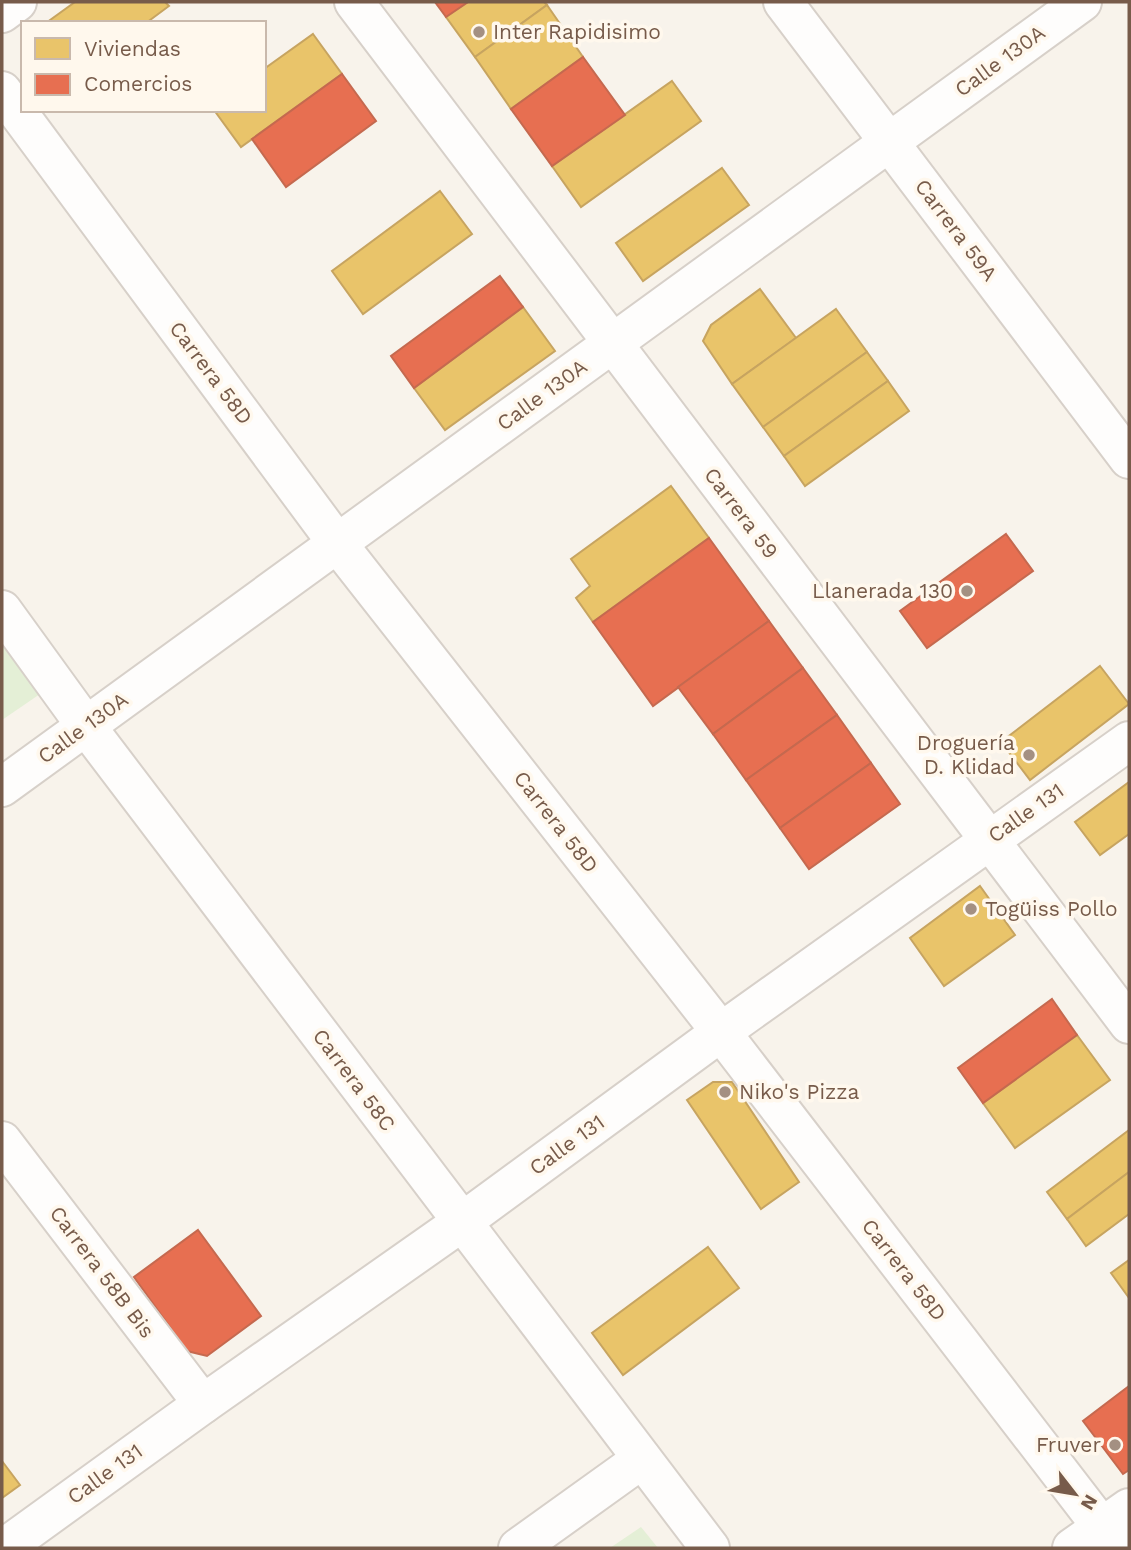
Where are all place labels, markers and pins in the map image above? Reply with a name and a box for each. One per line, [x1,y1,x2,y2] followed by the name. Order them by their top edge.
[493,19,661,44] place label: Inter Rapidisimo
[471,24,487,40] marker: Inter Rapidisimo
[812,578,953,603] place label: Llanerada 130
[959,583,975,599] marker: Llanerada 130
[917,730,1015,779] place label: Droguería D. Klidad
[1021,747,1037,763] marker: Droguería D. Klidad
[985,896,1118,921] place label: Togüiss Pollo
[963,901,979,917] marker: Togüiss Pollo
[739,1079,859,1104] place label: Niko's Pizza
[717,1084,733,1100] marker: Niko's Pizza
[1036,1432,1101,1457] place label: Fruver
[1107,1437,1123,1453] marker: Fruver

